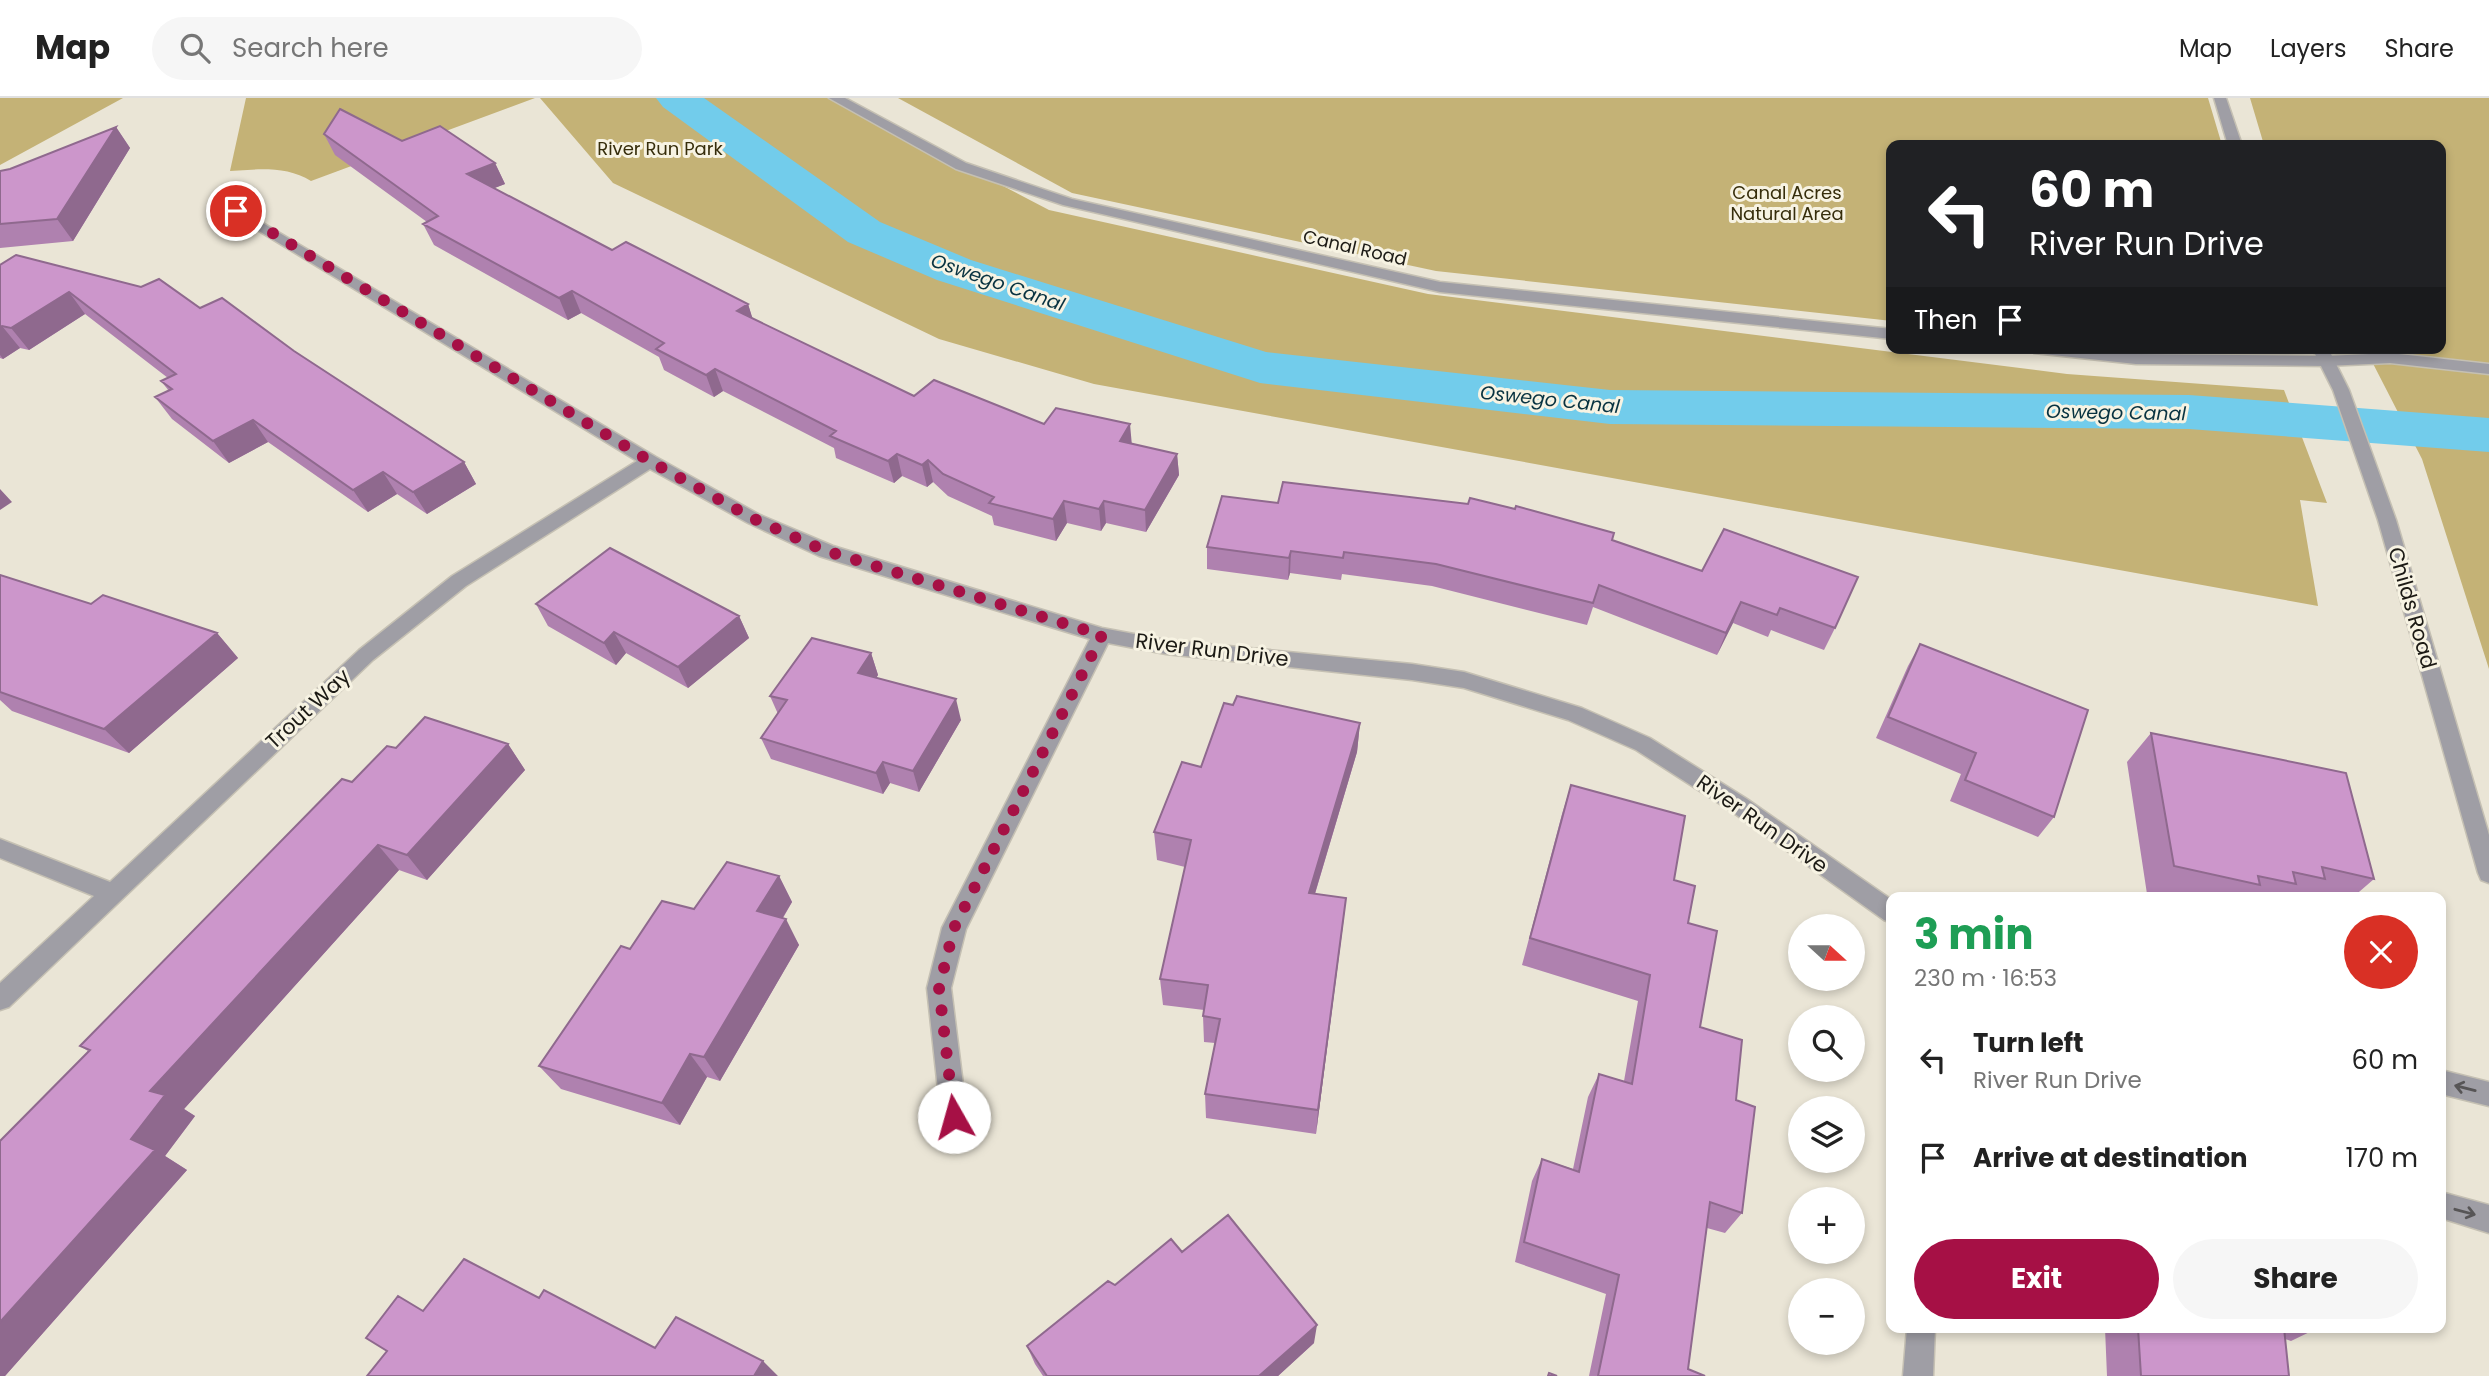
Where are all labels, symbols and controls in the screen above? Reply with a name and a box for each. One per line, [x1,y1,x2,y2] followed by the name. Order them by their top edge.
[152,17,642,80] search box
[35,24,110,71] text: Map
[176,29,214,67] icon: search
[232,30,389,66] text: Search here
[2179,32,2232,65] text: Map
[2270,32,2346,65] text: Layers
[2384,32,2454,65] text: Share
[597,136,723,161] park label: River Run Park
[2029,156,2154,224] text: 60 m
[1914,168,2005,259] icon: left
[1730,180,1844,226] park label: Canal Acres Natural Area
[206,181,266,241] pin
[217,192,255,230] icon: arrive
[2029,221,2264,266] text: River Run Drive
[1301,223,1409,272] street label: Canal Road
[927,247,1069,318] water label: Oswego Canal
[1991,301,2029,339] icon: arrive
[1914,302,1977,338] text: Then
[1479,379,1621,420] water label: Oswego Canal
[2046,398,2187,427] water label: Oswego Canal
[2381,544,2444,672] street label: Childs Road
[1134,626,1290,673] street label: River Run Drive
[259,662,356,755] street label: Trout Way
[1691,768,1834,880] street label: River Run Drive
[1914,905,2034,964] text: 3 min
[1788,914,1866,990] north arrow
[1788,914,1865,1355] map controls
[2344,915,2418,989] button: close
[1914,962,2057,994] text: 230 m · 16:53
[1788,1005,1865,1082] button: search
[1973,1025,2084,1061] text: Turn left
[1914,1041,1952,1079] icon: left
[2351,1042,2418,1078] text: 60 m
[1973,1064,2142,1096] text: River Run Drive
[917,1080,991,1154] position arrow
[2454,1081,2477,1094] one-way arrow
[1788,1096,1865,1173] button: layers
[1914,1139,1952,1177] icon: arrive
[1973,1140,2248,1176] text: Arrive at destination
[2345,1140,2418,1176] text: 170 m
[1788,1187,1865,1264] button: +
[2453,1206,2476,1219] one-way arrow
[1914,1239,2159,1319] button: Exit
[2173,1239,2418,1319] button: Share
[1788,1278,1865,1355] button: −

